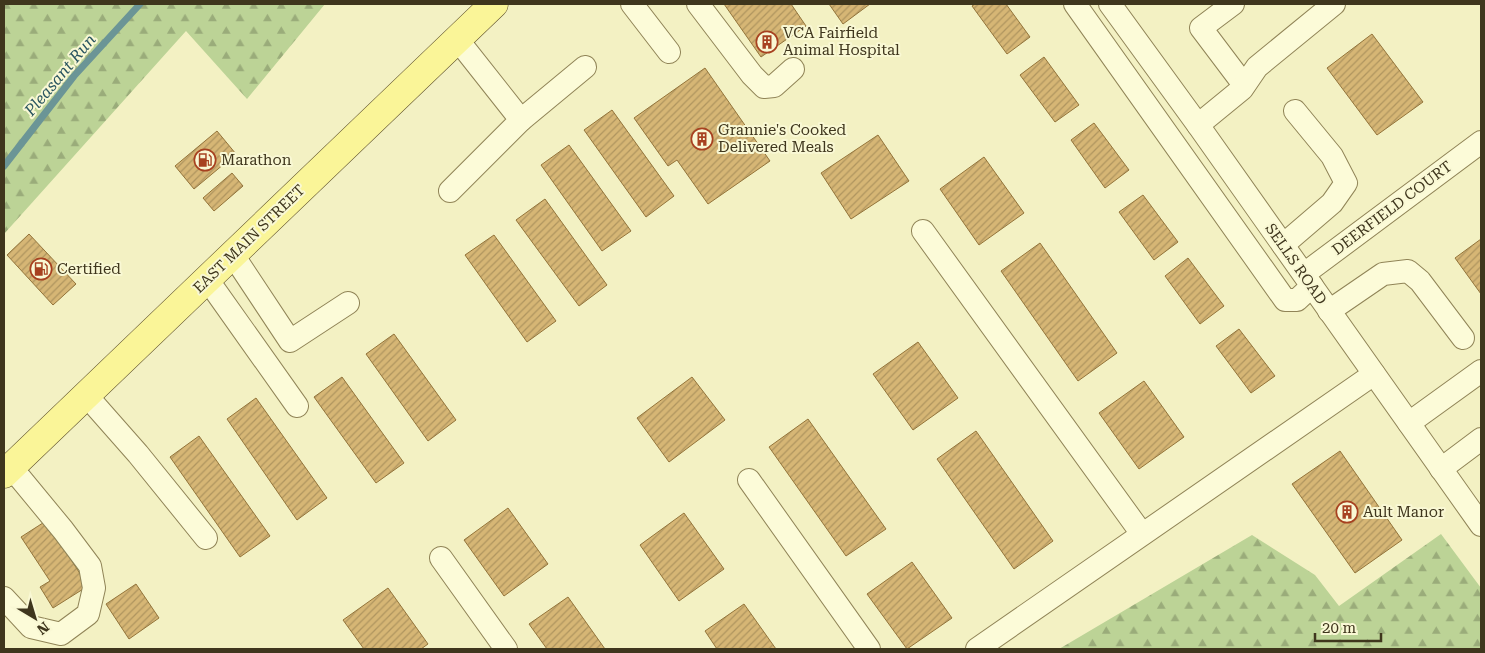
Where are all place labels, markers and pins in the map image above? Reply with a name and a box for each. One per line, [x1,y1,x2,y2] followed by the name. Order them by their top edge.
[783,24,900,59] place label: VCA Fairfield Animal Hospital
[755,30,779,54] building icon: VCA Fairfield Animal Hospital
[718,121,847,156] place label: Grannie's Cooked Delivered Meals
[690,127,714,151] building icon: Grannie's Cooked Delivered Meals
[193,148,217,172] fuel station icon: Marathon
[221,151,292,169] place label: Marathon
[29,257,53,281] fuel station icon: Certified
[57,260,121,278] place label: Certified
[1335,500,1359,524] building icon: Ault Manor
[1363,503,1444,521] place label: Ault Manor

